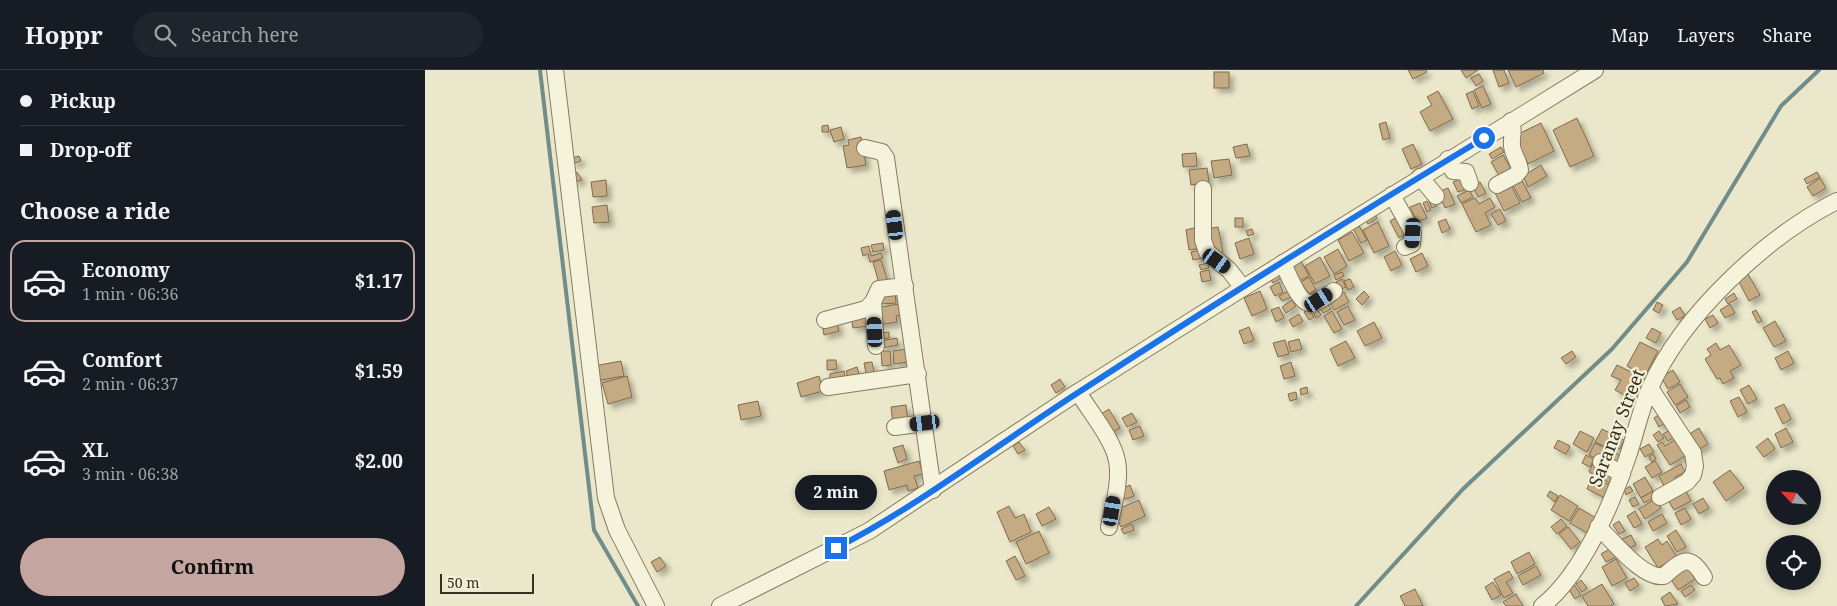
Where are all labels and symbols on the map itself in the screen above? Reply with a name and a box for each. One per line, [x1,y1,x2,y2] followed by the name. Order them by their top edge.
[1473,127,1495,149] route start
[885,209,904,241] car
[1404,218,1421,248] car
[1200,246,1233,276] car
[1302,286,1335,314] car
[866,317,883,347] car
[1583,365,1650,490] street label: Saranay Street
[909,414,940,432] car
[1766,470,1821,525] north arrow
[795,476,877,510] callout: 2 min
[1102,495,1121,527] car
[825,537,847,559] route end
[440,571,534,594] scale bar

